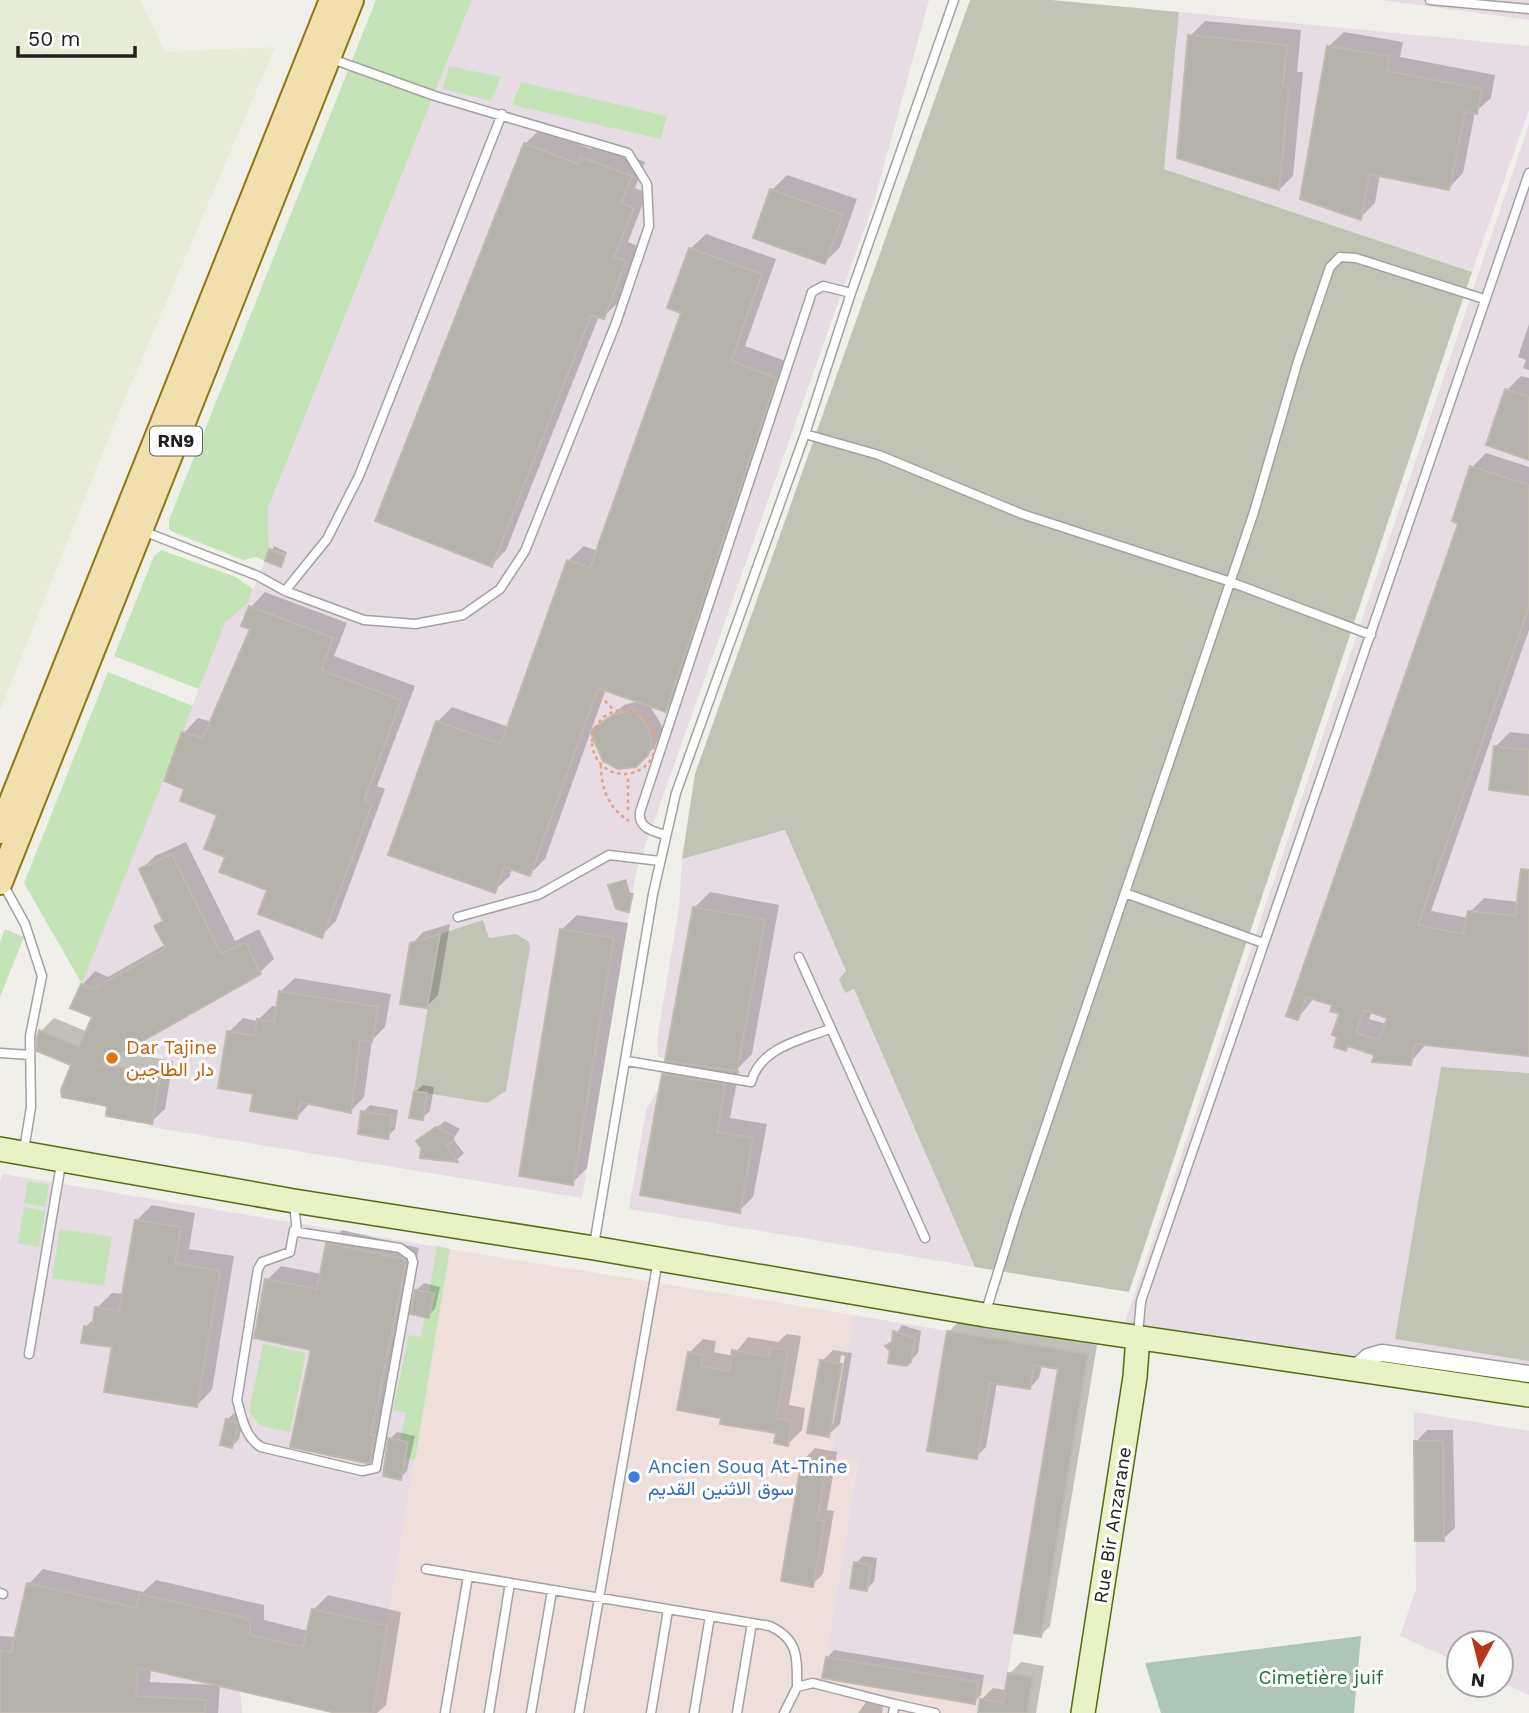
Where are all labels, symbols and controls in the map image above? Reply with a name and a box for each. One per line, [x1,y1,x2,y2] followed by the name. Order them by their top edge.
[18,14,135,58] scale bar
[28,26,80,51] text: 50 m
[150,426,202,456] road number: RN9
[126,1036,217,1081] place label: Dar Tajine دار الطاجين
[104,1050,120,1066] marker: Dar Tajine دار الطاجين
[1089,1445,1136,1605] street label: Rue Bir Anzarane
[648,1455,847,1501] place label: Ancien Souq At-Tnine سوق الاثنين القديم
[626,1469,642,1485] marker: Ancien Souq At-Tnine سوق الاثنين القديم
[1445,1629,1515,1699] north arrow
[1258,1666,1384,1689] park label: Cimetière juif
[1470,1668,1486,1693] text: N

